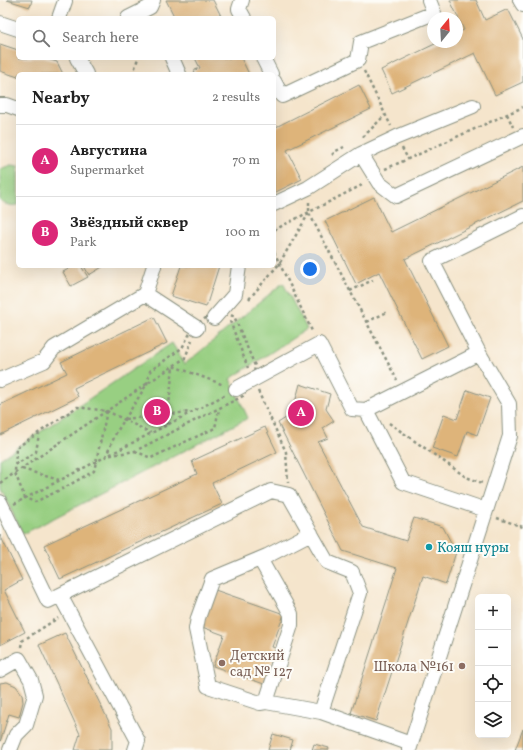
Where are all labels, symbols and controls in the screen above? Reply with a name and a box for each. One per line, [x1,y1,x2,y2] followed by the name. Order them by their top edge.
[427,12,463,48] north arrow
[16,16,276,60] search box
[30,27,52,49] icon: search
[62,28,139,49] text: Search here
[32,87,90,110] text: Nearby
[212,89,260,107] text: 2 results
[70,141,147,162] text: Августина
[40,152,50,170] text: A
[232,152,260,170] text: 70 m
[70,162,145,180] text: Supermarket
[70,213,188,234] text: Звёздный сквер
[41,224,49,242] text: B
[225,224,260,242] text: 100 m
[70,234,97,252] text: Park
[300,259,320,279] your location
[144,397,170,427] pin: B
[288,398,314,428] pin: A
[437,539,509,558] place label: Кояш нуры
[424,542,434,552] marker: Кояш нуры
[475,594,511,738] map controls
[475,594,511,630] button: +
[475,630,511,666] button: −
[230,647,293,682] place label: Детский сад № 127
[217,658,227,668] marker: Детский сад № 127
[373,658,454,677] place label: Школа №161
[457,661,467,671] marker: Школа №161
[475,666,511,702] button: locate
[475,702,511,738] button: layers

